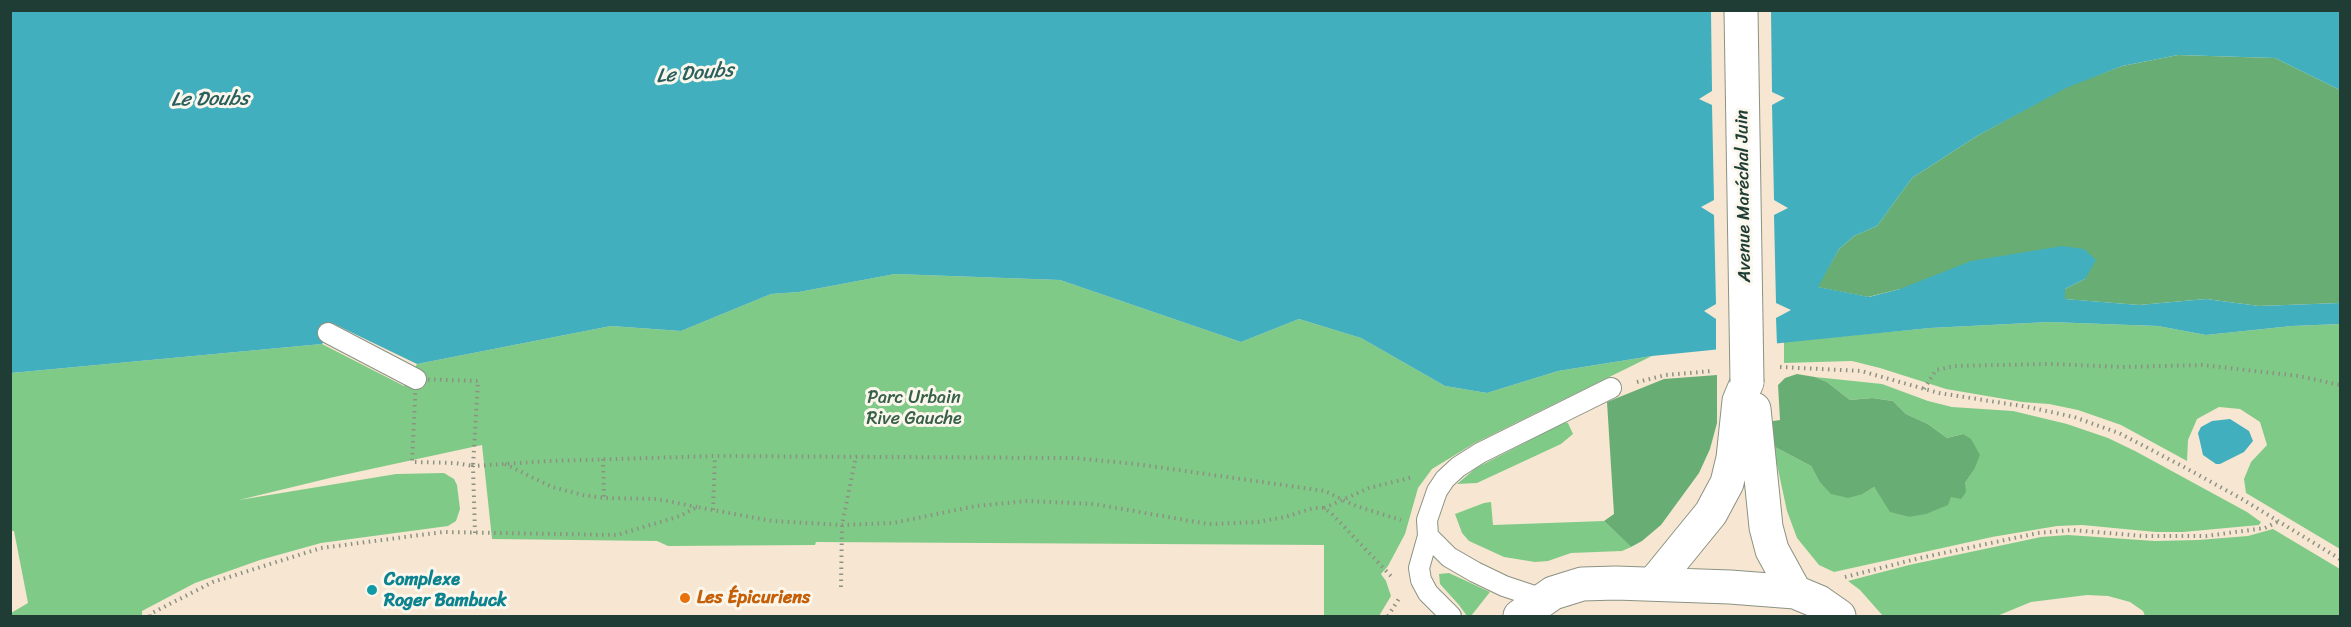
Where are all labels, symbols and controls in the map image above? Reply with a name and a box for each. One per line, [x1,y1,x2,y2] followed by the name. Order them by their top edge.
[655,59,735,89] water label: Le Doubs
[171,87,249,113] water label: Le Doubs
[1732,110,1756,282] street label: Avenue Maréchal Juin
[866,387,962,430] park label: Parc Urbain Rive Gauche
[384,569,506,612] place label: Complexe Roger Bambuck
[365,583,379,597] marker: Complexe Roger Bambuck
[697,587,810,609] place label: Les Épicuriens
[678,591,692,605] marker: Les Épicuriens

